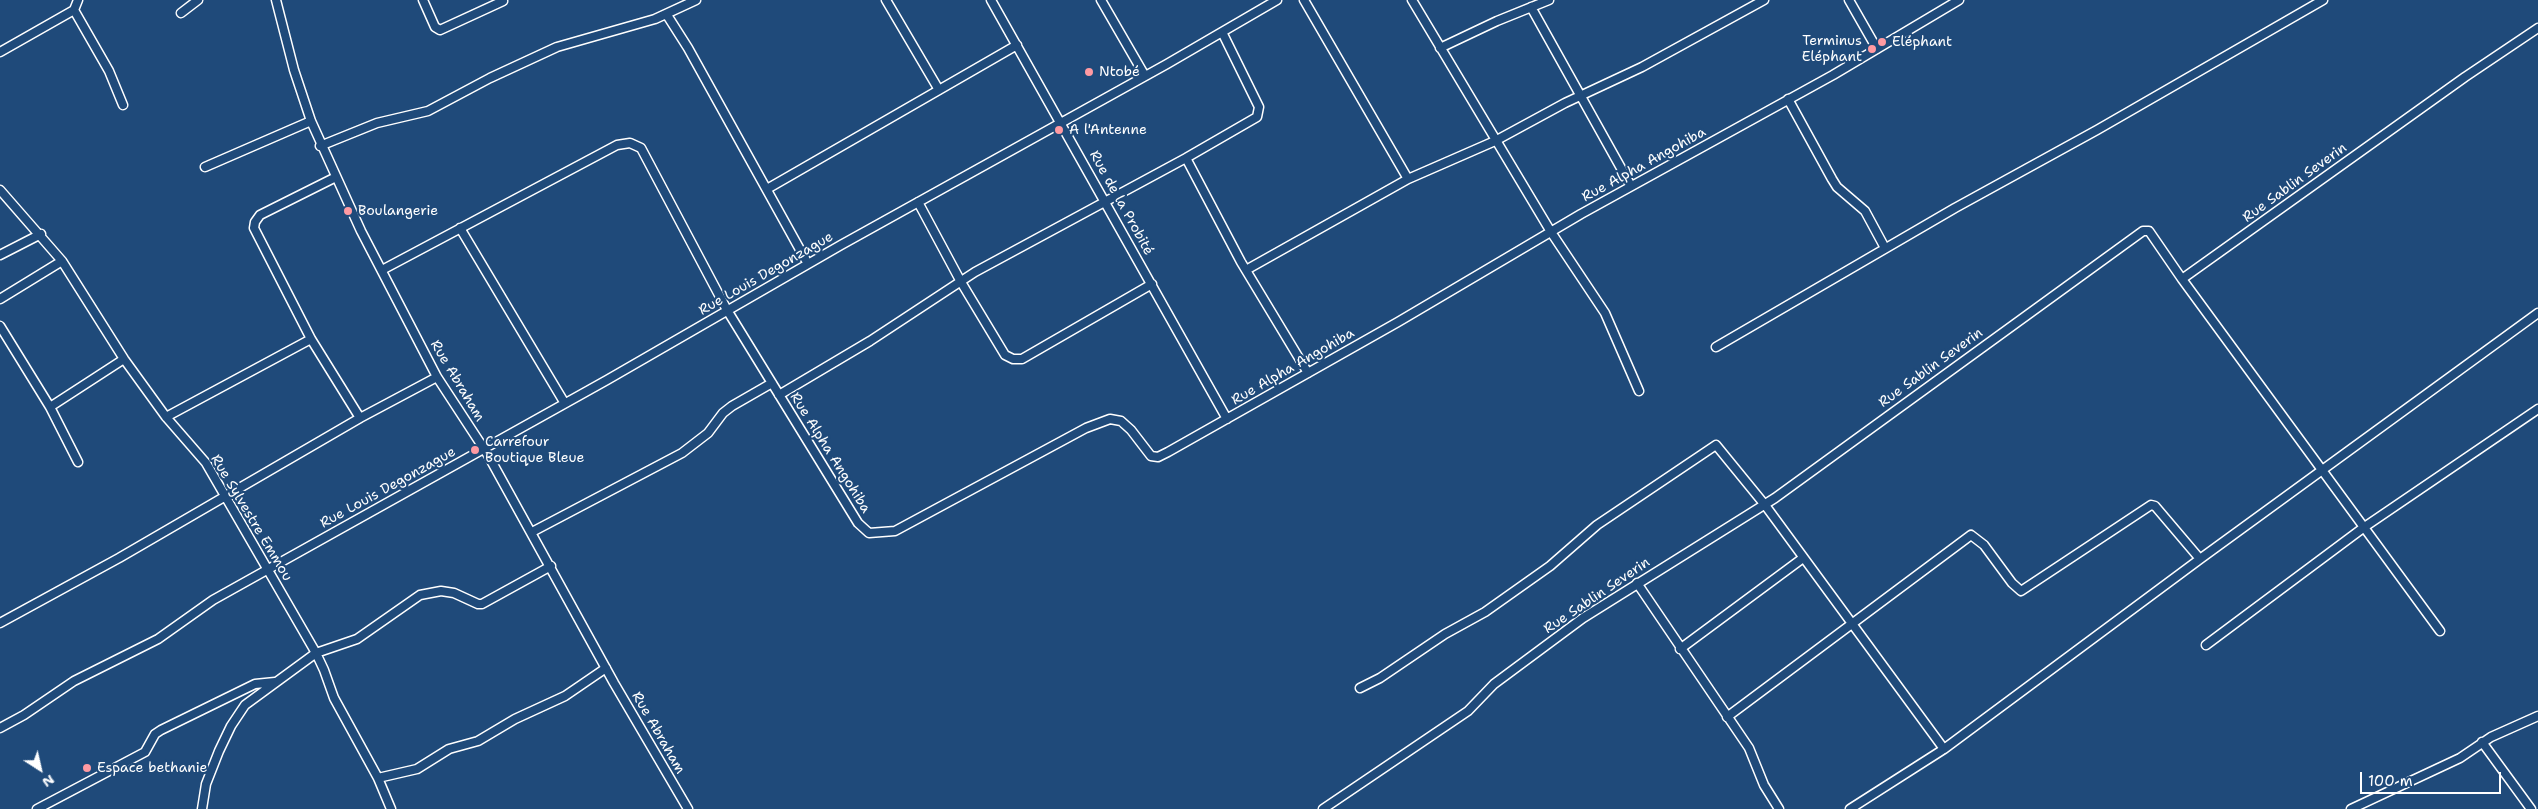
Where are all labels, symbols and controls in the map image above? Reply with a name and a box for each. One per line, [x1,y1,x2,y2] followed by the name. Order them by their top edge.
[1802,33,1862,65] place label: Terminus Eléphant
[1892,34,1952,50] place label: Eléphant
[1876,36,1888,48] marker: Eléphant
[1866,43,1878,55] marker: Terminus Eléphant
[1099,64,1140,80] place label: Ntobé
[1083,66,1095,78] marker: Ntobé
[1069,122,1147,138] place label: A l'Antenne
[1053,124,1065,136] marker: A l'Antenne
[1579,124,1709,206] street label: Rue Alpha Angohiba
[2240,140,2350,226] street label: Rue Sablin Severin
[1085,148,1157,258] street label: Rue de la Probité
[358,203,438,219] place label: Boulangerie
[342,205,354,217] marker: Boulangerie
[696,229,836,319] street label: Rue Louis Degonzague
[1229,325,1357,409] street label: Rue Alpha Angohiba
[1876,325,1986,411] street label: Rue Sablin Severin
[426,337,488,425] street label: Rue Abraham
[786,390,874,516] street label: Rue Alpha Angohiba
[485,434,584,467] place label: Carrefour Boutique Bleue
[317,444,459,532] street label: Rue Louis Degonzague
[469,444,481,456] marker: Carrefour Boutique Bleue
[207,452,295,584] street label: Rue Sylvestre Emmou
[1541,554,1653,638] street label: Rue Sablin Severin
[628,689,688,777] street label: Rue Abraham
[15,744,65,794] north arrow
[97,760,207,776] place label: Espace bethanie
[81,762,93,774] marker: Espace bethanie
[2363,762,2504,794] scale bar
[39,771,58,792] text: N
[2368,771,2413,791] text: 100 m

